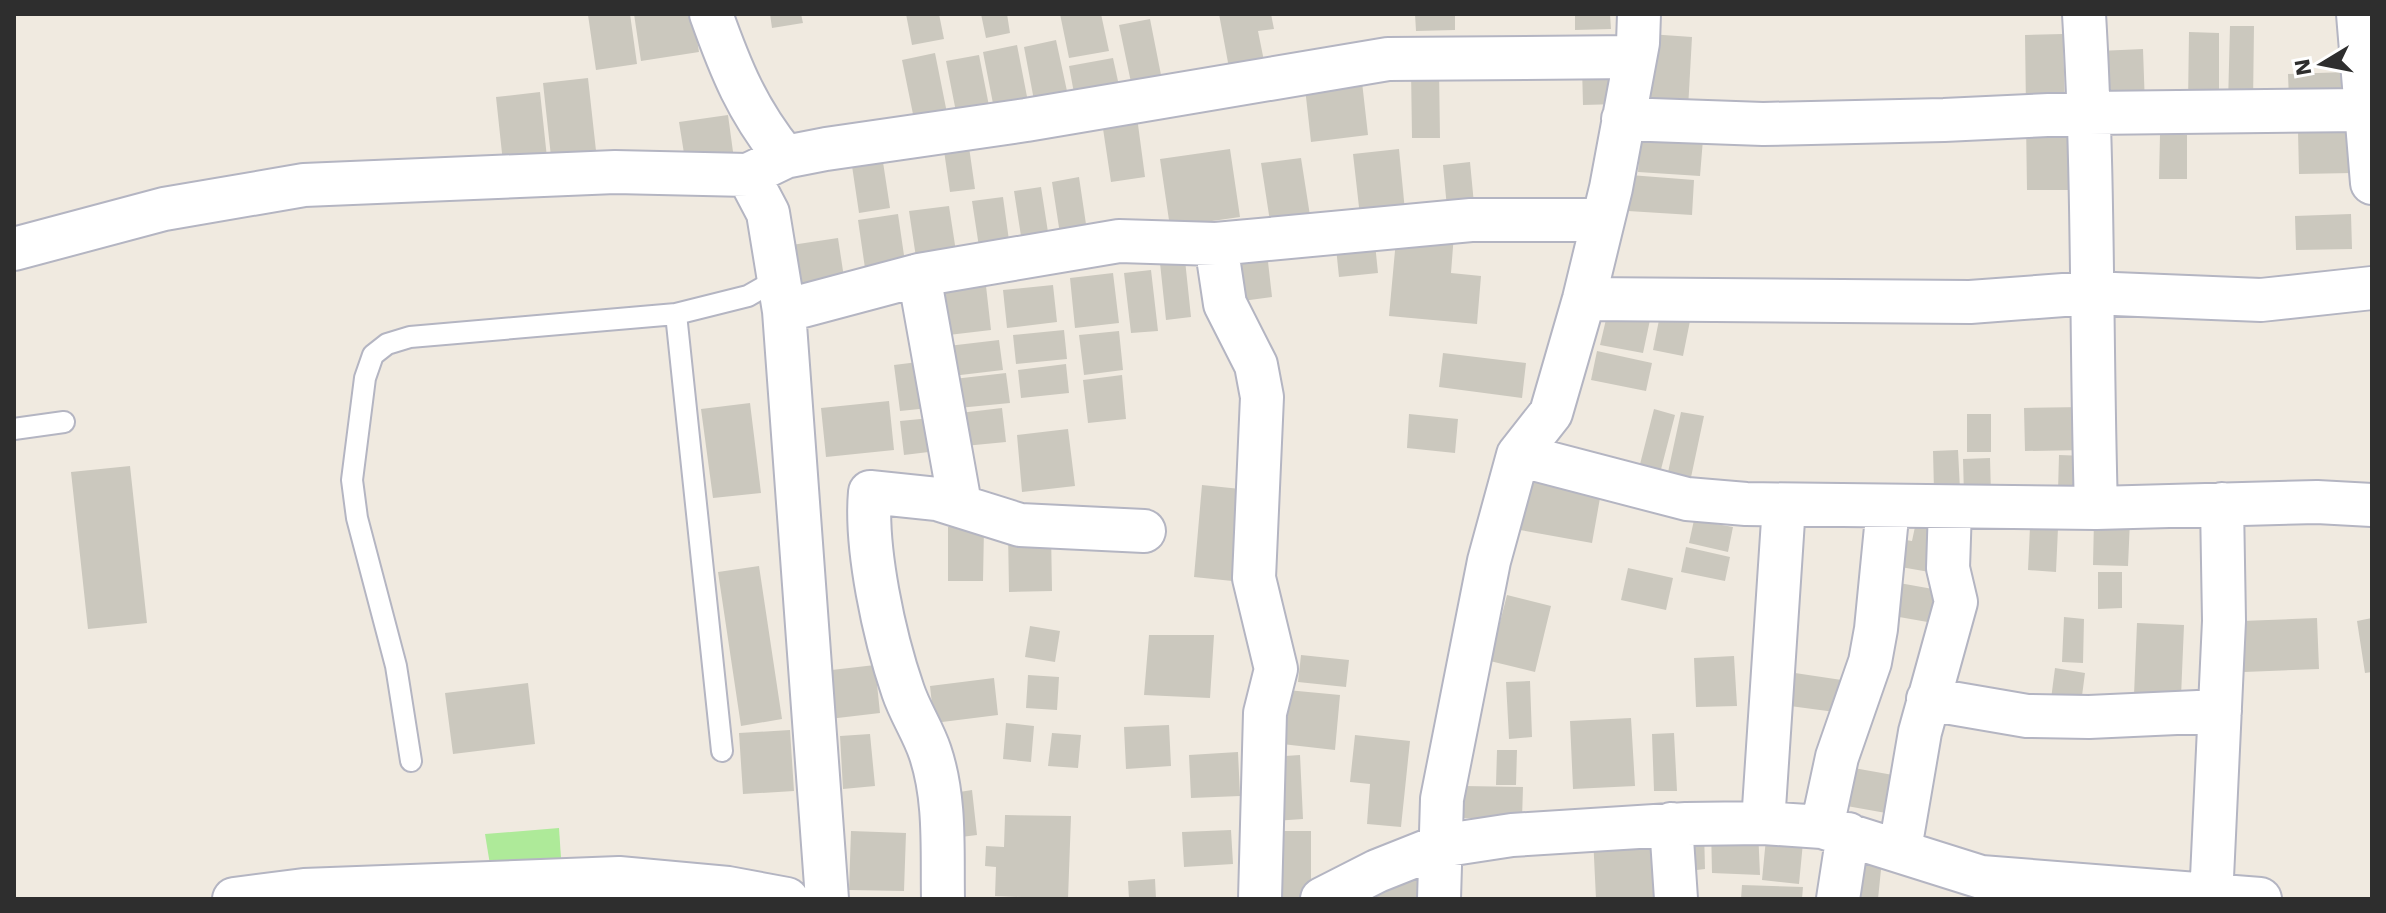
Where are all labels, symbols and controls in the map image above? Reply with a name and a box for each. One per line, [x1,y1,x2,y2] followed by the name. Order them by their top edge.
[2282,24,2362,104] north arrow
[2289,57,2317,78] text: N

